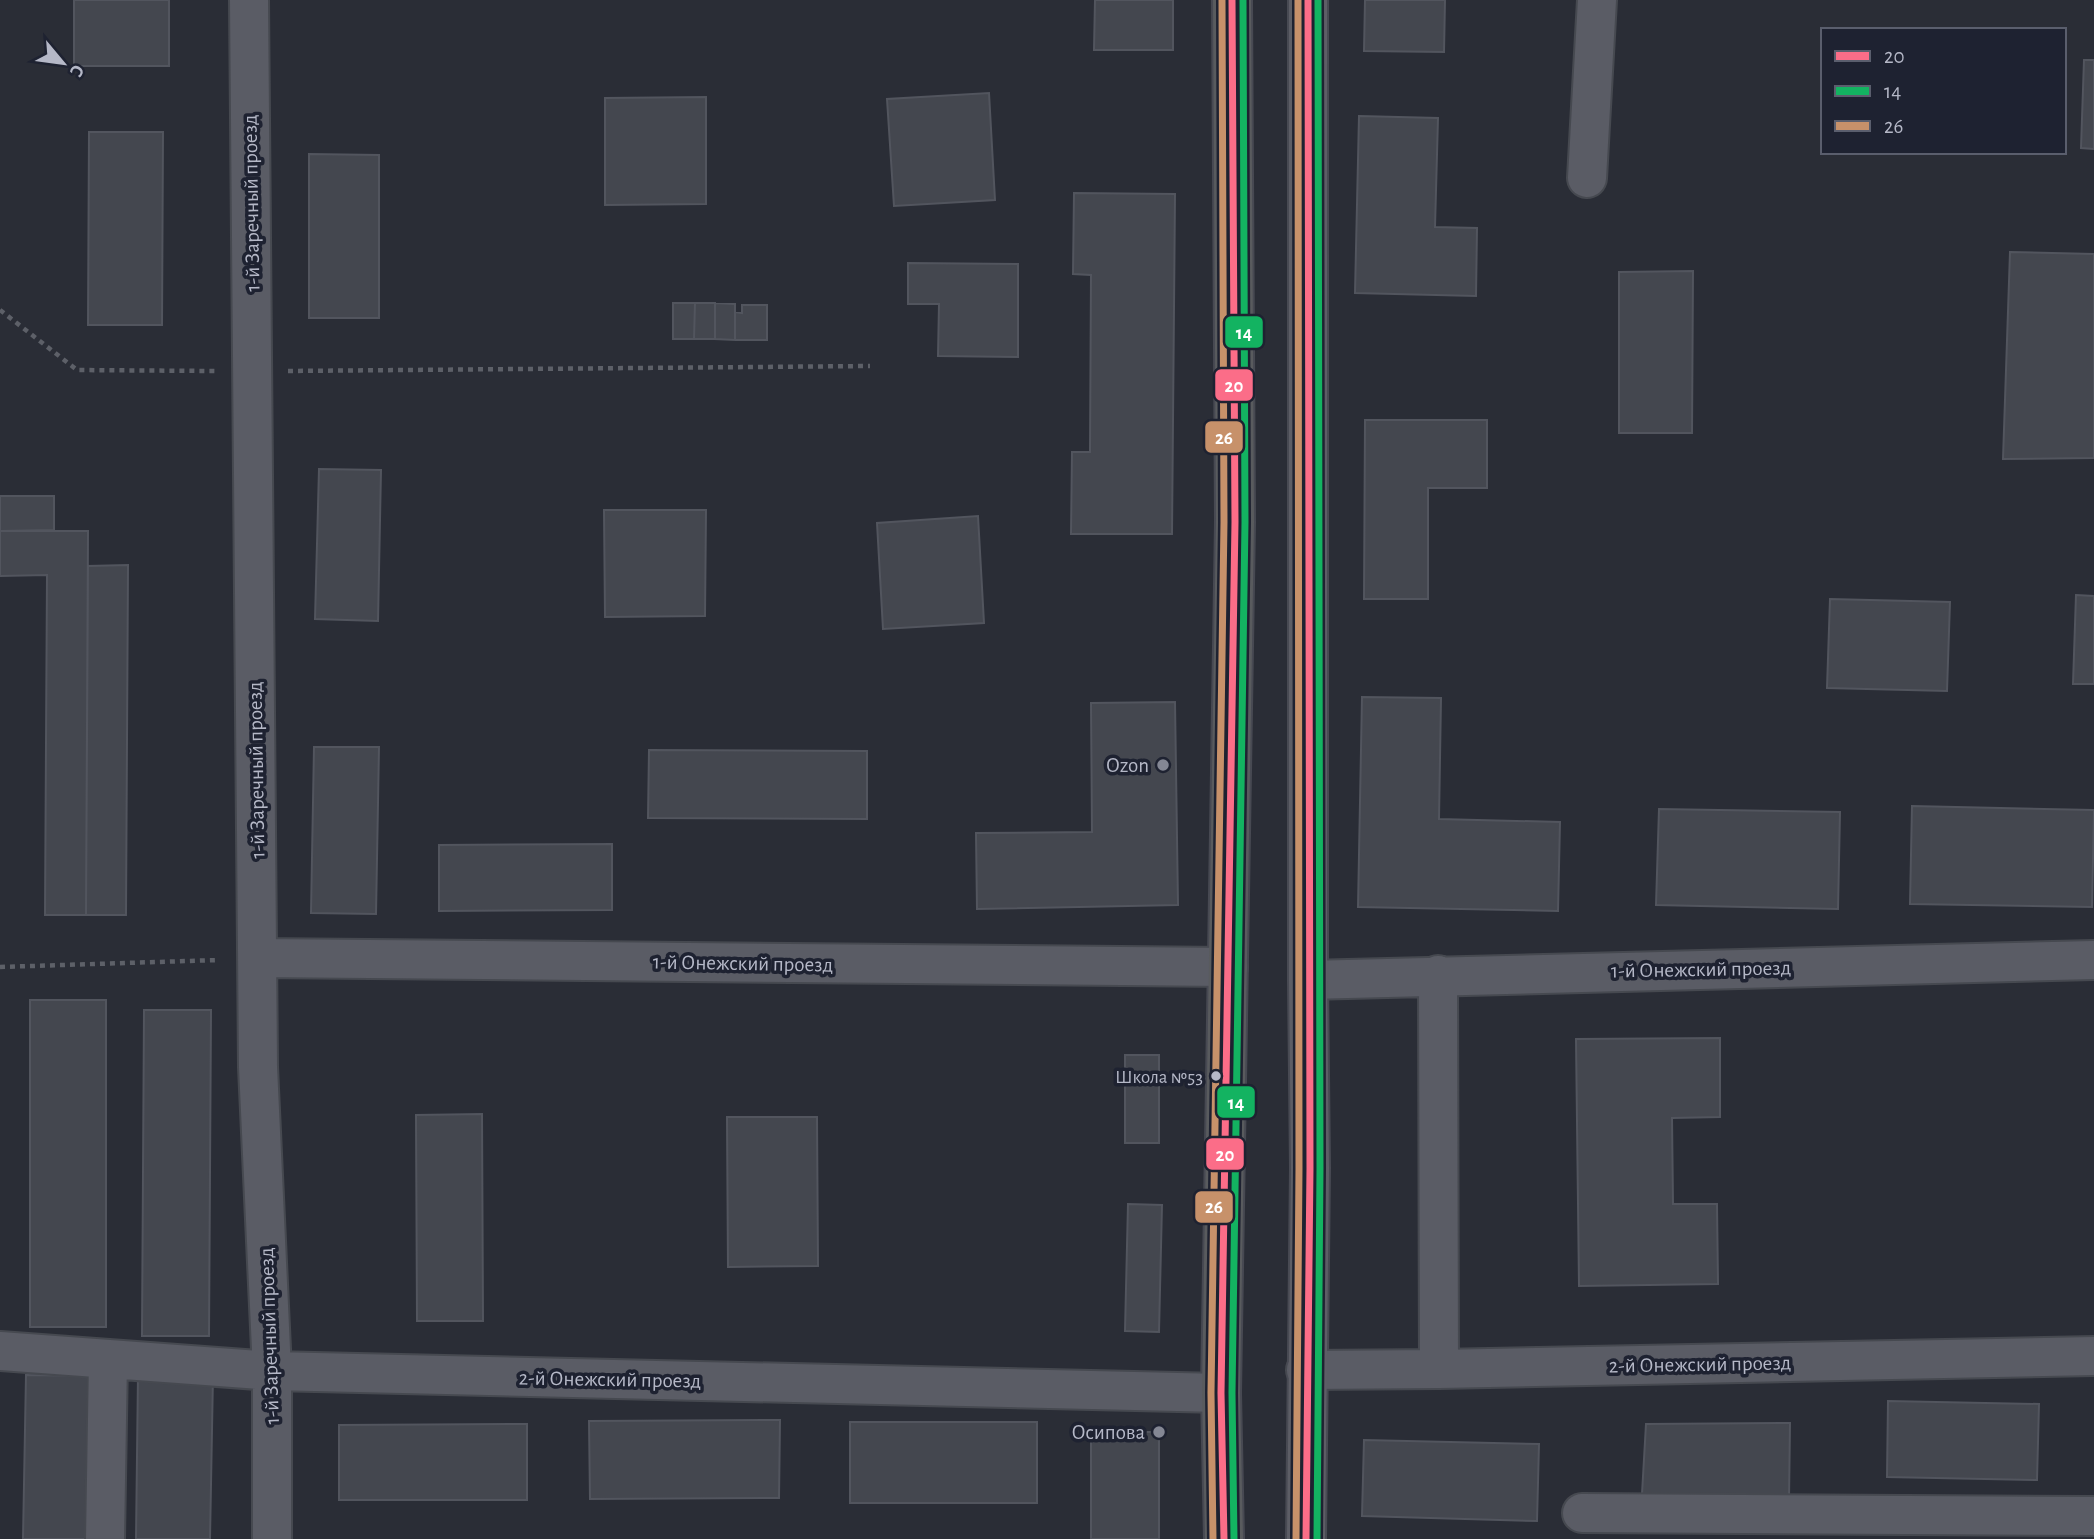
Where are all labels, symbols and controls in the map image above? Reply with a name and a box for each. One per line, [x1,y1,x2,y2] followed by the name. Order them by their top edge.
[28,28,98,98] north arrow
[1821,28,2066,154] legend
[1884,46,1905,67] text: 20
[66,61,87,80] text: С
[1884,81,1901,102] text: 14
[239,114,264,292] street label: 1-й Заречный проезд
[1884,116,1903,137] text: 26
[1224,315,1264,349] line badge: 14
[1236,324,1253,343] text: 14
[1214,368,1254,402] line badge: 20
[1225,377,1244,396] text: 20
[1204,420,1244,454] line badge: 26
[1215,429,1233,448] text: 26
[244,681,269,859] street label: 1-й Заречный проезд
[1106,755,1149,776] place label: Ozon
[1155,757,1171,773] marker: Ozon
[653,951,833,976] street label: 1-й Онежский проезд
[1611,957,1791,982] street label: 1-й Онежский проезд
[1115,1068,1203,1087] place label: Школа №53
[1209,1069,1223,1083] marker: Школа №53
[1216,1085,1256,1119] line badge: 14
[1228,1094,1245,1113] text: 14
[1205,1137,1245,1171] line badge: 20
[1216,1146,1235,1165] text: 20
[1194,1190,1234,1224] line badge: 26
[1205,1198,1223,1217] text: 26
[256,1247,283,1425] street label: 1-й Заречный проезд
[1608,1352,1792,1377] street label: 2-й Онежский проезд
[518,1367,702,1392] street label: 2-й Онежский проезд
[1071,1422,1145,1443] place label: Осипова
[1151,1424,1167,1440] marker: Осипова

